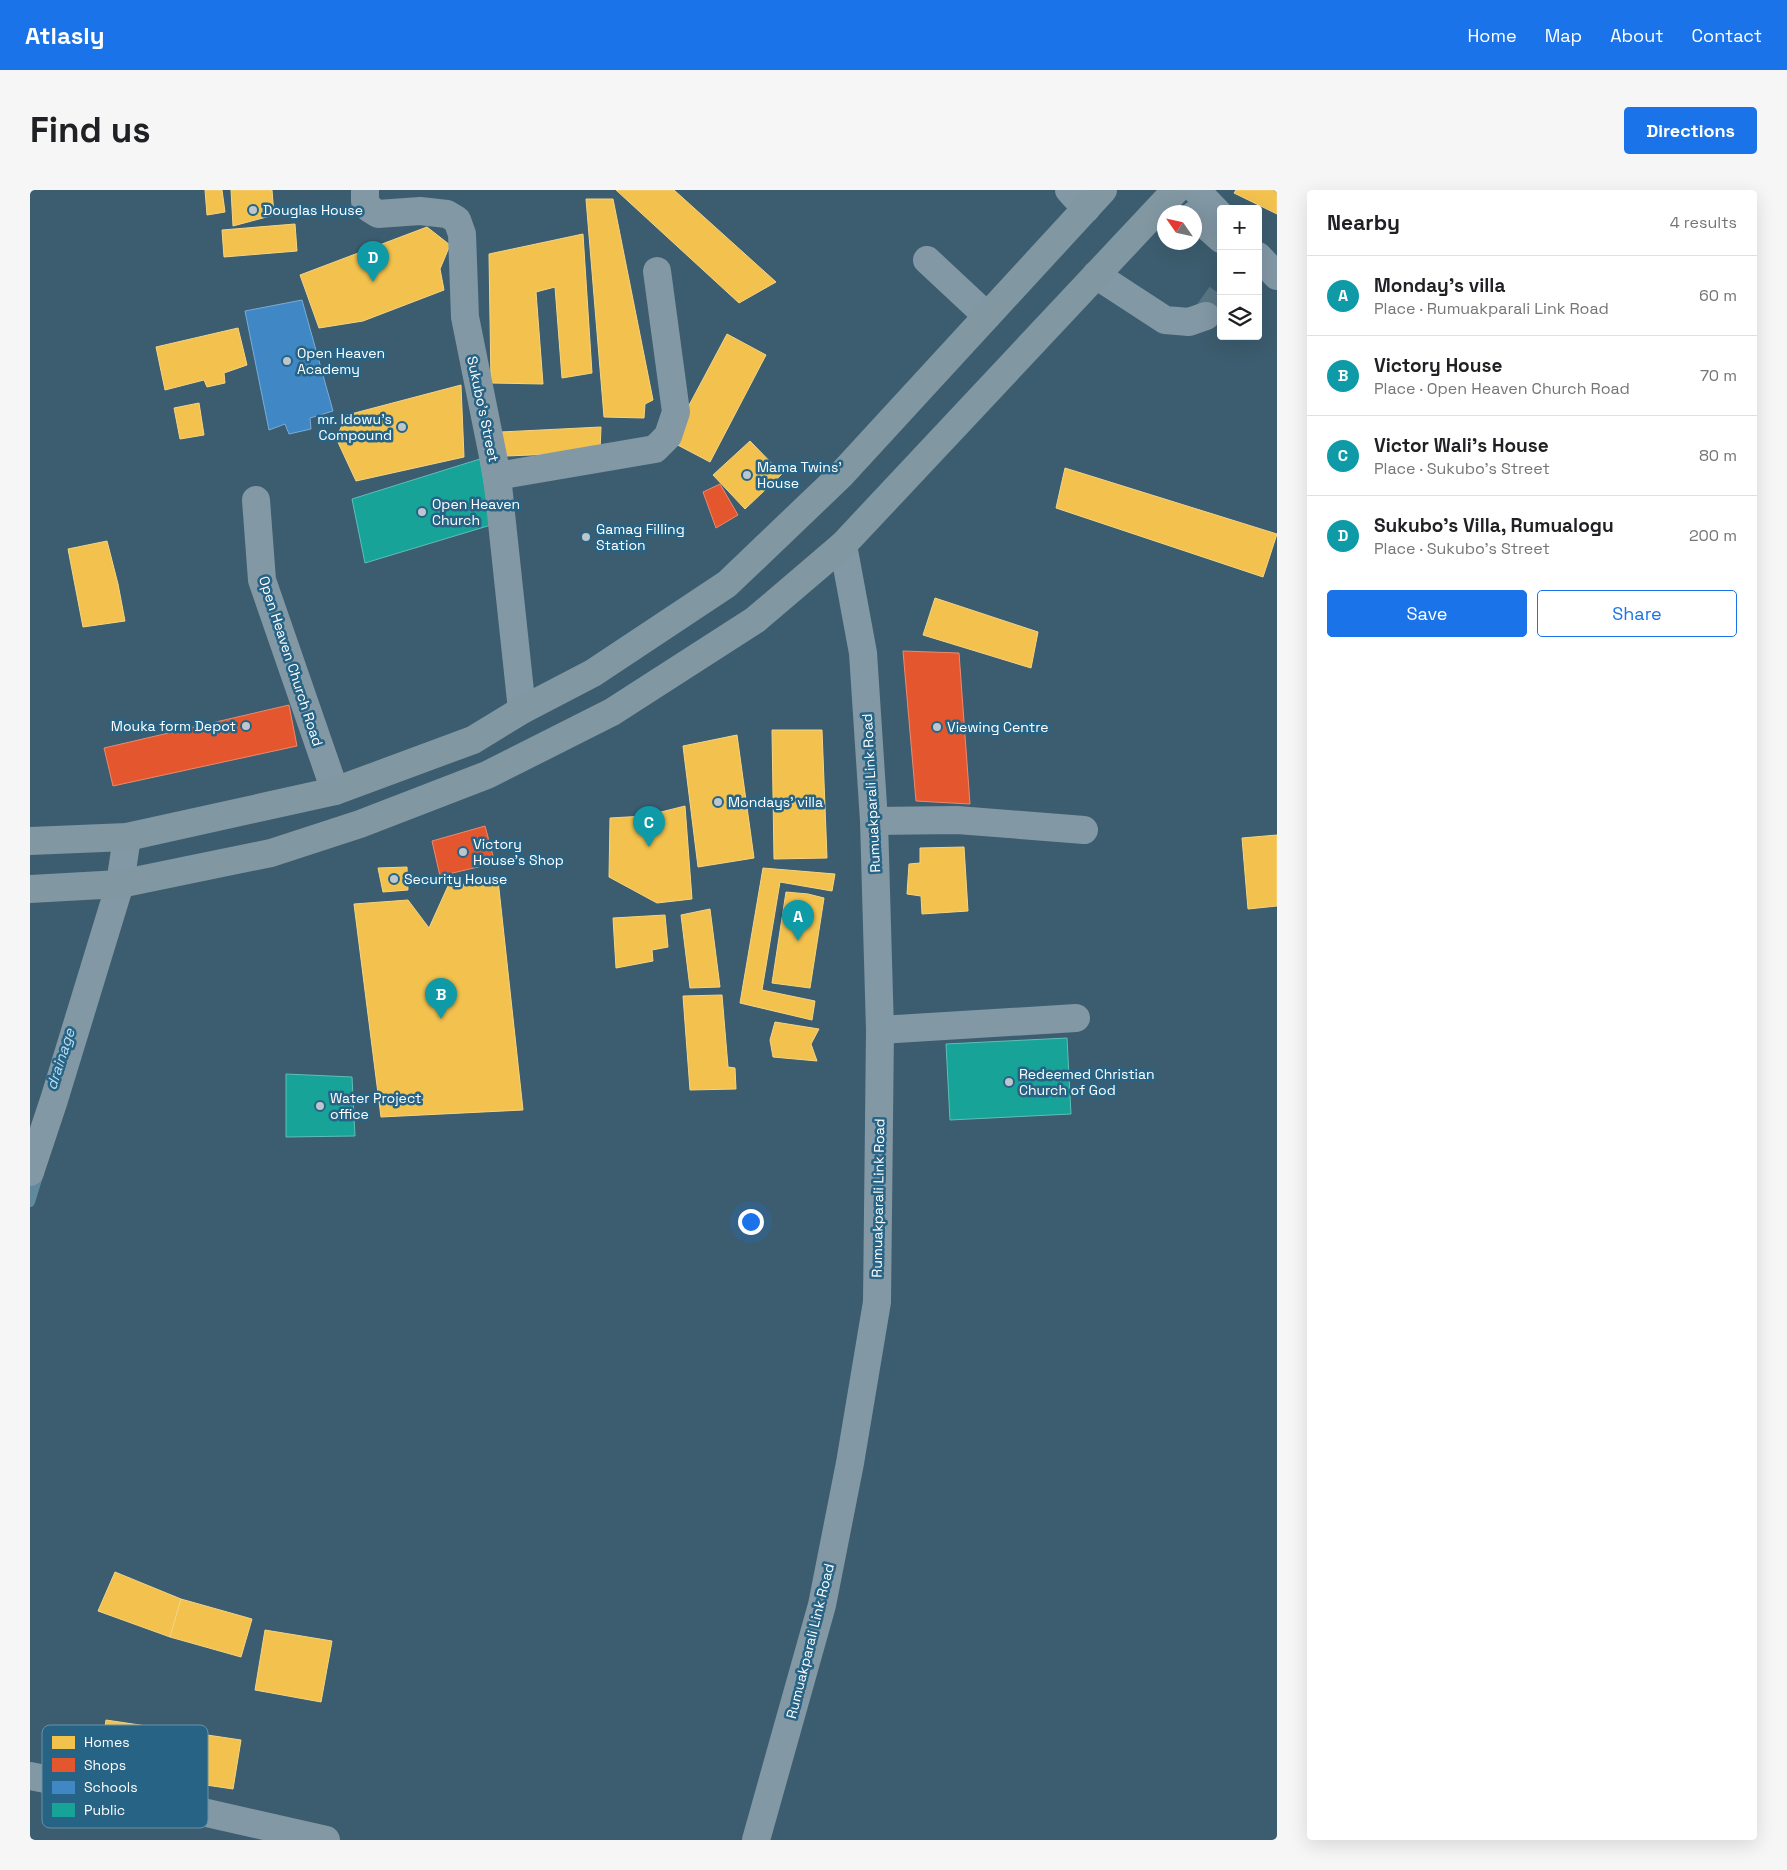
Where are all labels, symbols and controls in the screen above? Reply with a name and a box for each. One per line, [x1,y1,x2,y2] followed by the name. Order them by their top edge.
[25,20,104,51] text: Atlasly
[1468,24,1517,47] text: Home
[1545,24,1582,47] text: Map
[1610,24,1664,47] text: About
[1692,24,1762,47] text: Contact
[1624,107,1757,154] button: Directions
[30,108,151,152] text: Find us
[263,201,363,219] place label: Douglas House
[247,204,259,216] marker: Douglas House
[1157,205,1202,250] north arrow
[1217,205,1262,340] map controls
[1217,205,1262,250] button: +
[1327,209,1400,236] text: Nearby
[1670,212,1737,233] text: 4 results
[357,241,389,282] pin: D
[1217,250,1262,295] button: −
[1374,273,1505,298] text: Monday's villa
[1338,285,1348,306] text: A
[1699,285,1737,306] text: 60 m
[1217,295,1262,340] button: layers
[1374,298,1609,319] text: Place · Rumuakparali Link Road
[297,344,385,378] place label: Open Heaven Academy
[1374,353,1502,378] text: Victory House
[463,354,503,464] street label: Sukubo's Street
[281,355,293,367] marker: Open Heaven Academy
[1338,365,1348,386] text: B
[1700,365,1737,386] text: 70 m
[1374,378,1630,399] text: Place · Open Heaven Church Road
[317,410,392,444] place label: mr. Idowu's Compound
[396,421,408,433] marker: mr. Idowu's Compound
[1374,433,1549,458] text: Victor Wali's House
[1338,445,1348,466] text: C
[1699,445,1737,466] text: 80 m
[757,458,842,492] place label: Mama Twins' House
[1374,458,1550,479] text: Place · Sukubo's Street
[741,469,753,481] marker: Mama Twins' House
[432,495,520,529] place label: Open Heaven Church
[416,506,428,518] marker: Open Heaven Church
[1374,513,1614,538] text: Sukubo's Villa, Rumualogu
[596,520,685,554] place label: Gamag Filling Station
[1338,525,1348,546] text: D
[1689,525,1737,546] text: 200 m
[580,531,592,543] marker: Gamag Filling Station
[1374,538,1550,559] text: Place · Sukubo's Street
[255,574,327,748] street label: Open Heaven Church Road
[1327,590,1527,637] button: Save
[1537,590,1737,637] button: Share
[858,713,884,873] street label: Rumuakparali Link Road
[111,717,236,735] place label: Mouka form Depot
[947,718,1048,736] place label: Viewing Centre
[240,720,252,732] marker: Mouka form Depot
[931,721,943,733] marker: Viewing Centre
[728,793,823,811] place label: Mondays' villa
[712,796,724,808] marker: Mondays' villa
[633,806,665,847] pin: C
[473,835,564,869] place label: Victory House's Shop
[457,846,469,858] marker: Victory House's Shop
[404,870,507,888] place label: Security House
[388,873,400,885] marker: Security House
[782,900,814,941] pin: A
[425,978,457,1019] pin: B
[41,1025,79,1092] water label: drainage
[1019,1065,1155,1099] place label: Redeemed Christian Church of God
[1003,1076,1015,1088] marker: Redeemed Christian Church of God
[330,1089,421,1123] place label: Water Project office
[314,1100,326,1112] marker: Water Project office
[868,1118,888,1278] street label: Rumuakparali Link Road
[738,1209,764,1235] your location
[782,1562,838,1720] street label: Rumuakparali Link Road
[42,1725,208,1828] legend
[84,1733,130,1751] text: Homes
[84,1756,126,1774] text: Shops
[84,1778,138,1796] text: Schools
[84,1801,125,1819] text: Public

